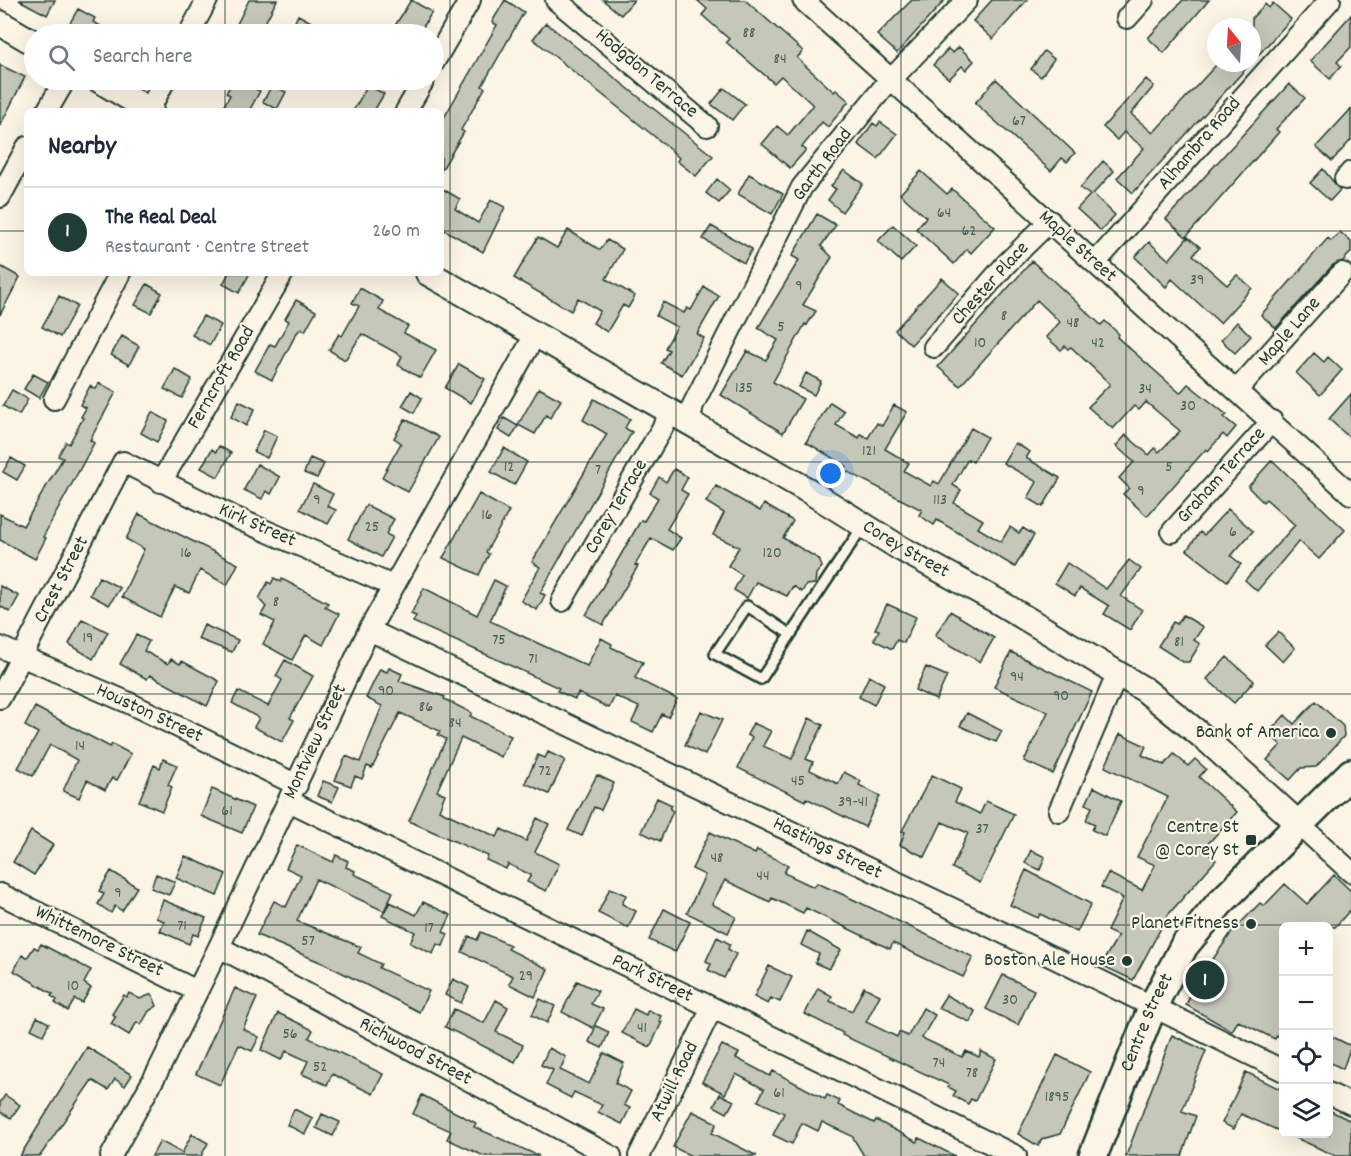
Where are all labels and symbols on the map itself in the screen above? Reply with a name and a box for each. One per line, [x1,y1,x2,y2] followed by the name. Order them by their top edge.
[1207,18,1261,72] north arrow
[588,22,704,126] street label: Hodgdon Terrace
[743,22,755,45] house number: 88
[773,48,787,71] house number: 84
[1152,91,1248,197] street label: Alhambra Road
[1012,110,1026,133] house number: 67
[786,122,860,208] street label: Garth Road
[937,202,951,225] house number: 64
[1032,204,1122,290] street label: Maple Street
[962,220,976,243] house number: 62
[946,236,1036,332] street label: Chester Place
[1190,269,1204,292] house number: 39
[795,275,803,298] house number: 9
[1252,291,1328,373] street label: Maple Lane
[1001,305,1007,328] house number: 8
[1066,312,1080,335] house number: 48
[777,316,785,339] house number: 5
[181,321,263,435] street label: Ferncroft Road
[974,332,986,355] house number: 10
[1091,332,1105,355] house number: 42
[735,377,753,400] house number: 135
[1138,378,1152,401] house number: 34
[1180,395,1196,418] house number: 30
[1171,421,1273,531] street label: Graham Terrace
[862,440,876,463] house number: 121
[578,454,656,560] street label: Corey Terrace
[504,456,514,479] house number: 12
[1165,456,1173,479] house number: 5
[595,459,601,482] house number: 7
[816,459,845,488] your location
[1137,480,1145,503] house number: 9
[313,489,321,512] house number: 9
[933,489,947,512] house number: 113
[214,497,300,555] street label: Kirk Street
[481,504,493,527] house number: 16
[857,514,954,586] street label: Corey Street
[365,516,379,539] house number: 25
[1229,521,1237,544] house number: 6
[27,531,97,629] street label: Crest Street
[180,542,192,565] house number: 16
[762,542,782,565] house number: 120
[273,591,279,614] house number: 8
[83,627,93,650] house number: 19
[492,629,506,652] house number: 75
[1174,631,1184,654] house number: 81
[528,648,538,671] house number: 71
[1010,666,1024,689] house number: 94
[91,677,207,751] street label: Houston Street
[277,680,355,804] street label: Montview Street
[378,680,394,703] house number: 90
[1053,685,1069,708] house number: 90
[419,696,433,719] house number: 86
[448,712,462,735] house number: 84
[1196,719,1320,747] place label: Bank of America
[1324,726,1338,740] marker: Bank of America
[75,735,85,758] house number: 14
[538,760,552,783] house number: 72
[791,770,805,793] house number: 45
[838,791,868,814] house number: 39-41
[221,800,233,823] house number: 61
[768,810,886,888] street label: Hastings Street
[1155,814,1239,865] place label: Centre St @ Corey St
[975,818,989,841] house number: 37
[1244,833,1258,847] marker: Centre St @ Corey St
[710,847,724,870] house number: 48
[756,865,770,888] house number: 44
[114,882,122,905] house number: 9
[30,899,168,985] street label: Whittemore Street
[1131,910,1239,938] place label: Planet Fitness
[177,915,187,938] house number: 71
[424,917,434,940] house number: 17
[1244,917,1258,931] marker: Planet Fitness
[301,930,315,953] house number: 57
[607,947,697,1011] street label: Park Street
[984,947,1115,975] place label: Boston Ale House
[1120,954,1134,968] marker: Boston Ale House
[1186,958,1224,1002] pin: 1
[519,965,533,988] house number: 29
[1114,969,1181,1076] street label: Centre Street
[67,975,79,998] house number: 10
[1002,989,1018,1012] house number: 30
[354,1011,476,1093] street label: Richwood Street
[637,1017,647,1040] house number: 41
[282,1023,298,1046] house number: 56
[643,1037,707,1127] street label: Atwill Road
[933,1052,945,1075] house number: 74
[313,1056,327,1079] house number: 52
[966,1062,978,1085] house number: 78
[773,1082,785,1105] house number: 61
[1045,1086,1069,1109] house number: 1895

